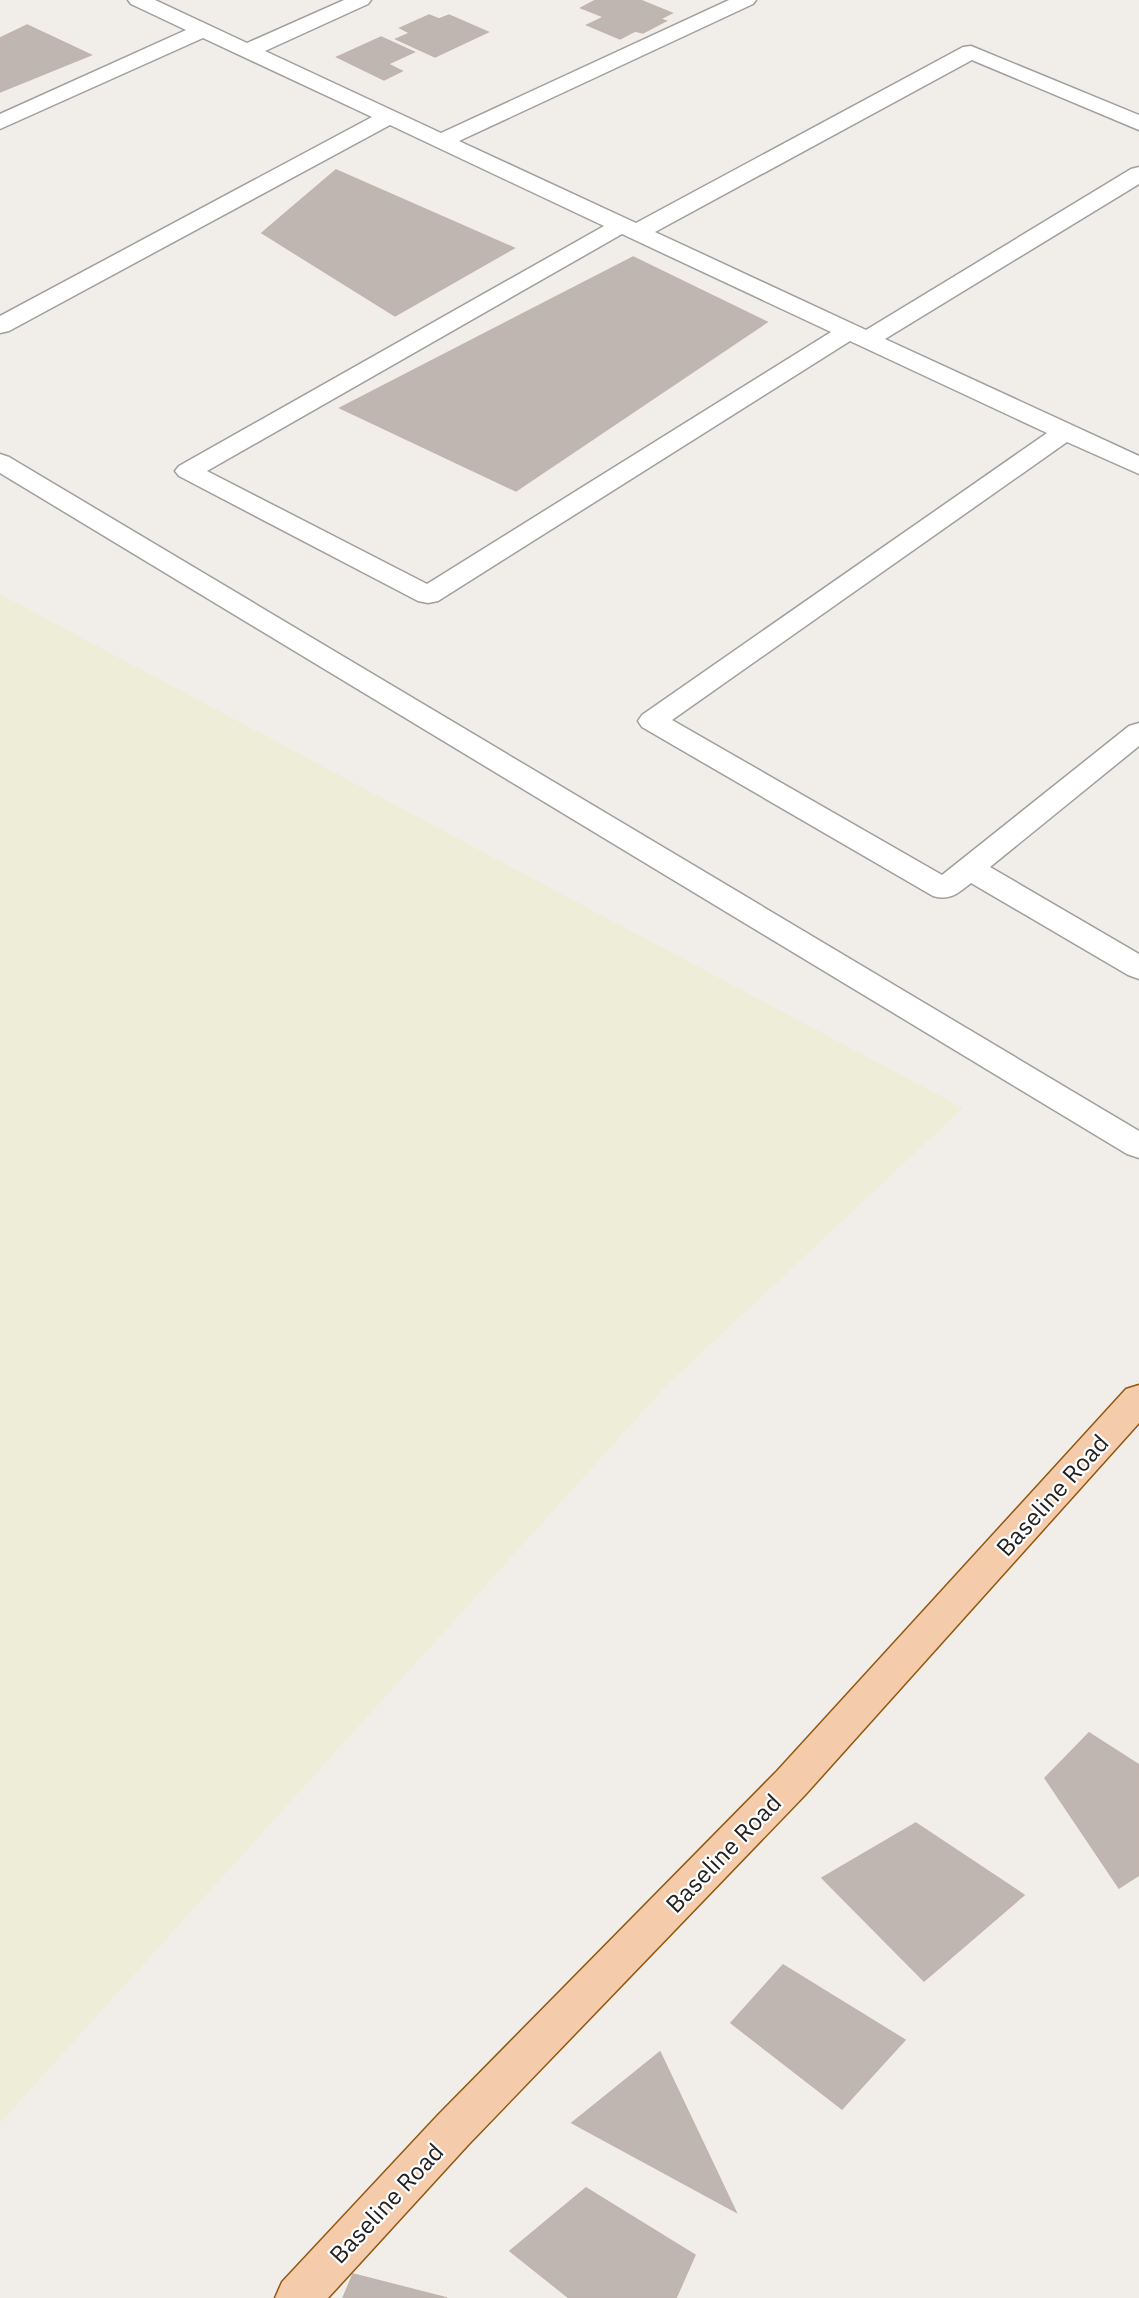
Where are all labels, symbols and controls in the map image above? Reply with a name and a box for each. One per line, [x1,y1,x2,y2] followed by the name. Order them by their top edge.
[989,1427,1115,1563] street label: Baseline Road
[658,1787,788,1919] street label: Baseline Road
[322,2136,450,2270] street label: Baseline Road

